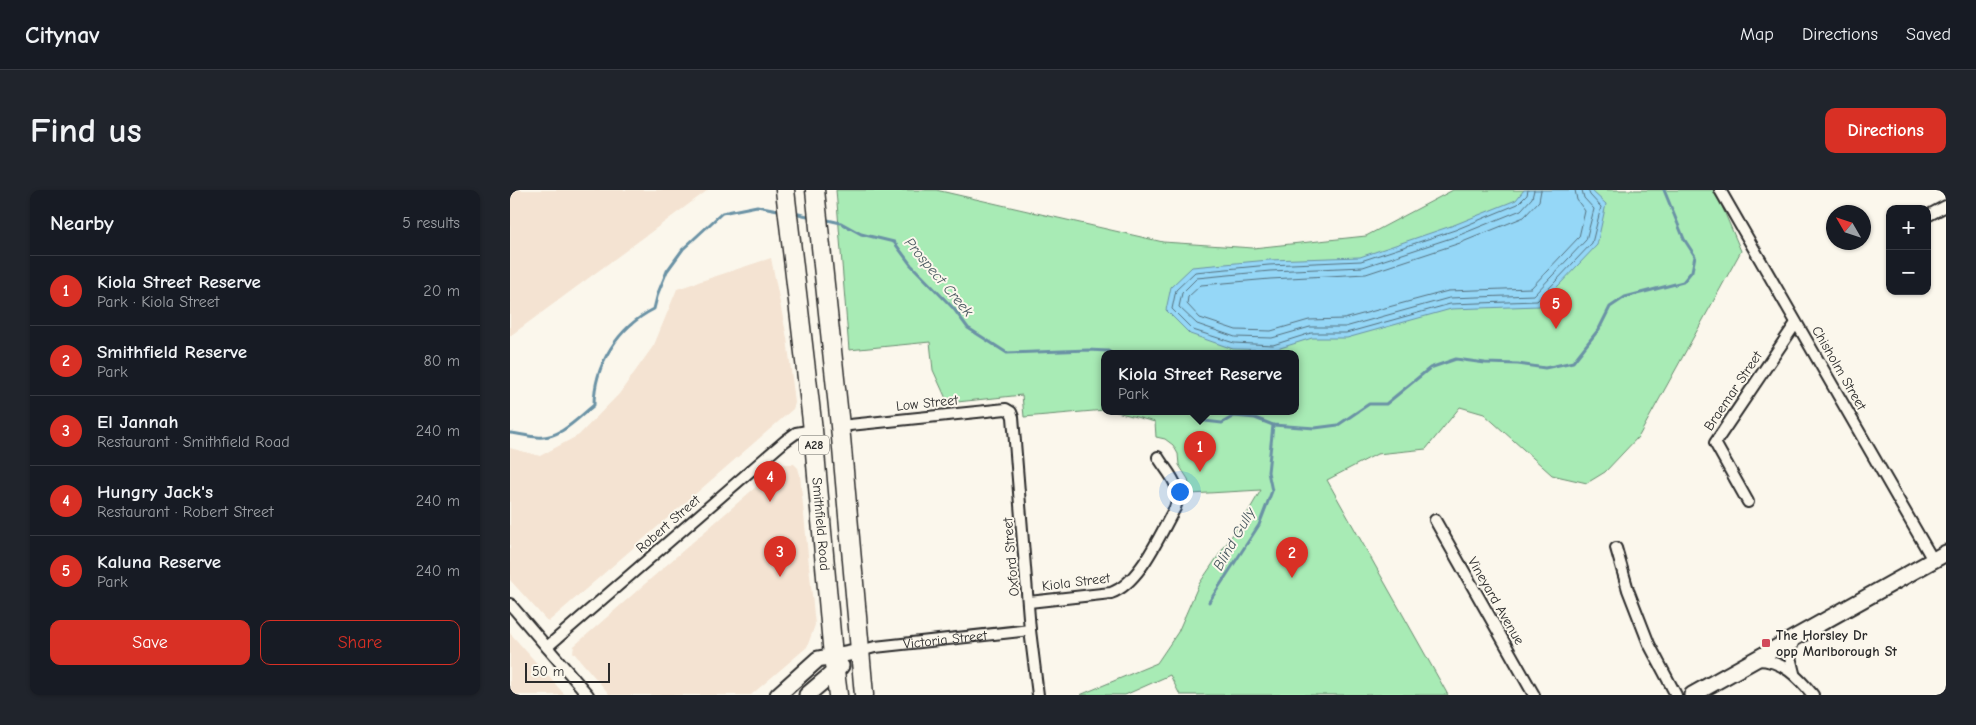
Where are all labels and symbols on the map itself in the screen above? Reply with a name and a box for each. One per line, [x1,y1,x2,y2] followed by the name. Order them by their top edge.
[1826,205,1871,250] north arrow
[901,234,978,321] water label: Prospect Creek
[1540,288,1572,329] pin: 5
[1808,323,1870,414] street label: Chisholm Street
[1700,347,1766,434] street label: Braemar Street
[895,391,960,415] street label: Low Street
[1184,431,1216,472] pin: 1
[799,436,829,454] road number: A28
[754,461,786,502] pin: 4
[809,477,834,571] street label: Smithfield Road
[1167,479,1193,505] your location
[632,491,704,556] street label: Robert Street
[1209,503,1260,573] water label: Blind Gully
[999,516,1023,597] street label: Oxford Street
[764,536,796,577] pin: 3
[1276,537,1308,578] pin: 2
[1464,554,1528,648] street label: Vineyard Avenue
[1041,569,1112,595] street label: Kiola Street
[902,626,989,652] street label: Victoria Street
[1776,627,1897,660] place label: The Horsley Dr opp Marlborough St
[1760,637,1772,649] marker: The Horsley Dr opp Marlborough St
[525,660,610,683] scale bar

